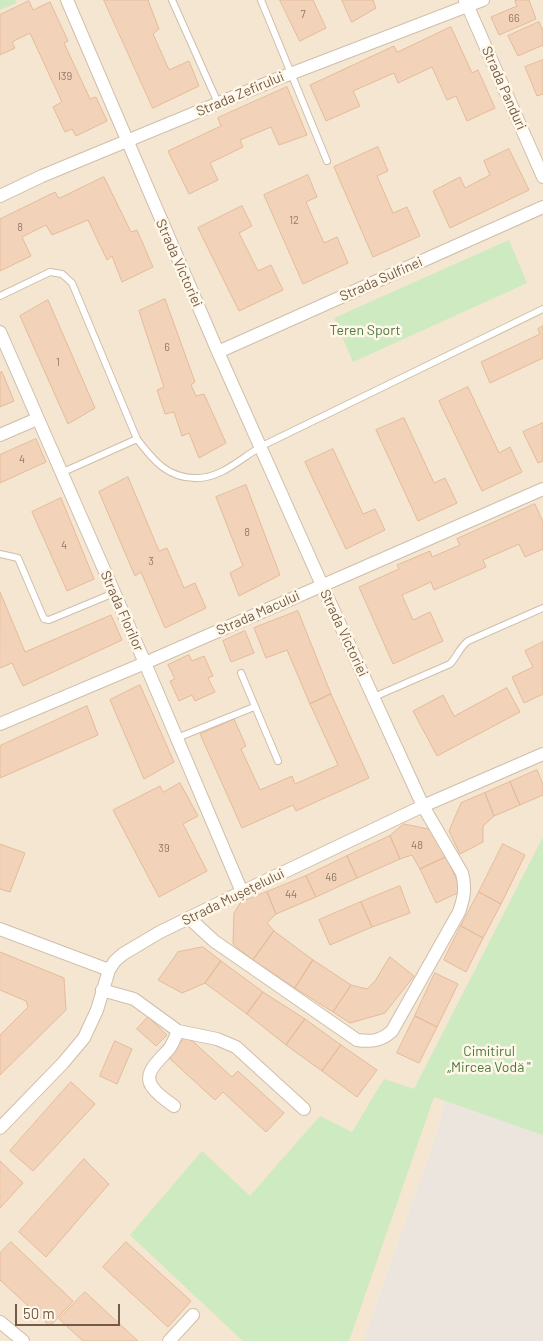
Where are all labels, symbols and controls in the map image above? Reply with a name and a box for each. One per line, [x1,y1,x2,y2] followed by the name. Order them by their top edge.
[300,7,306,21] house number: 7
[508,11,520,25] house number: 66
[478,44,530,132] street label: Strada Panduri
[194,68,286,120] street label: Strada Zefirului
[58,69,72,83] house number: I39
[289,213,299,227] house number: 12
[152,216,206,310] street label: Strada Victoriei
[17,220,23,234] house number: 8
[337,253,425,305] street label: Strada Sulfinei
[329,322,401,338] park label: Teren Sport
[164,340,170,354] house number: 6
[56,355,60,369] house number: 1
[19,452,25,466] house number: 4
[244,525,250,539] house number: 8
[61,538,67,552] house number: 4
[148,554,154,568] house number: 3
[97,568,147,654] street label: Strada Florilor
[214,587,302,639] street label: Strada Macului
[316,587,372,679] street label: Strada Victoriei
[411,838,423,852] house number: 48
[158,841,170,855] house number: 39
[179,865,287,929] street label: Strada Mușețelului
[325,870,337,884] house number: 46
[285,887,297,901] house number: 44
[447,1043,531,1076] park label: Cimitirul „Mircea Vodă "
[18,1294,122,1326] scale bar
[23,1304,55,1322] text: 50 m

